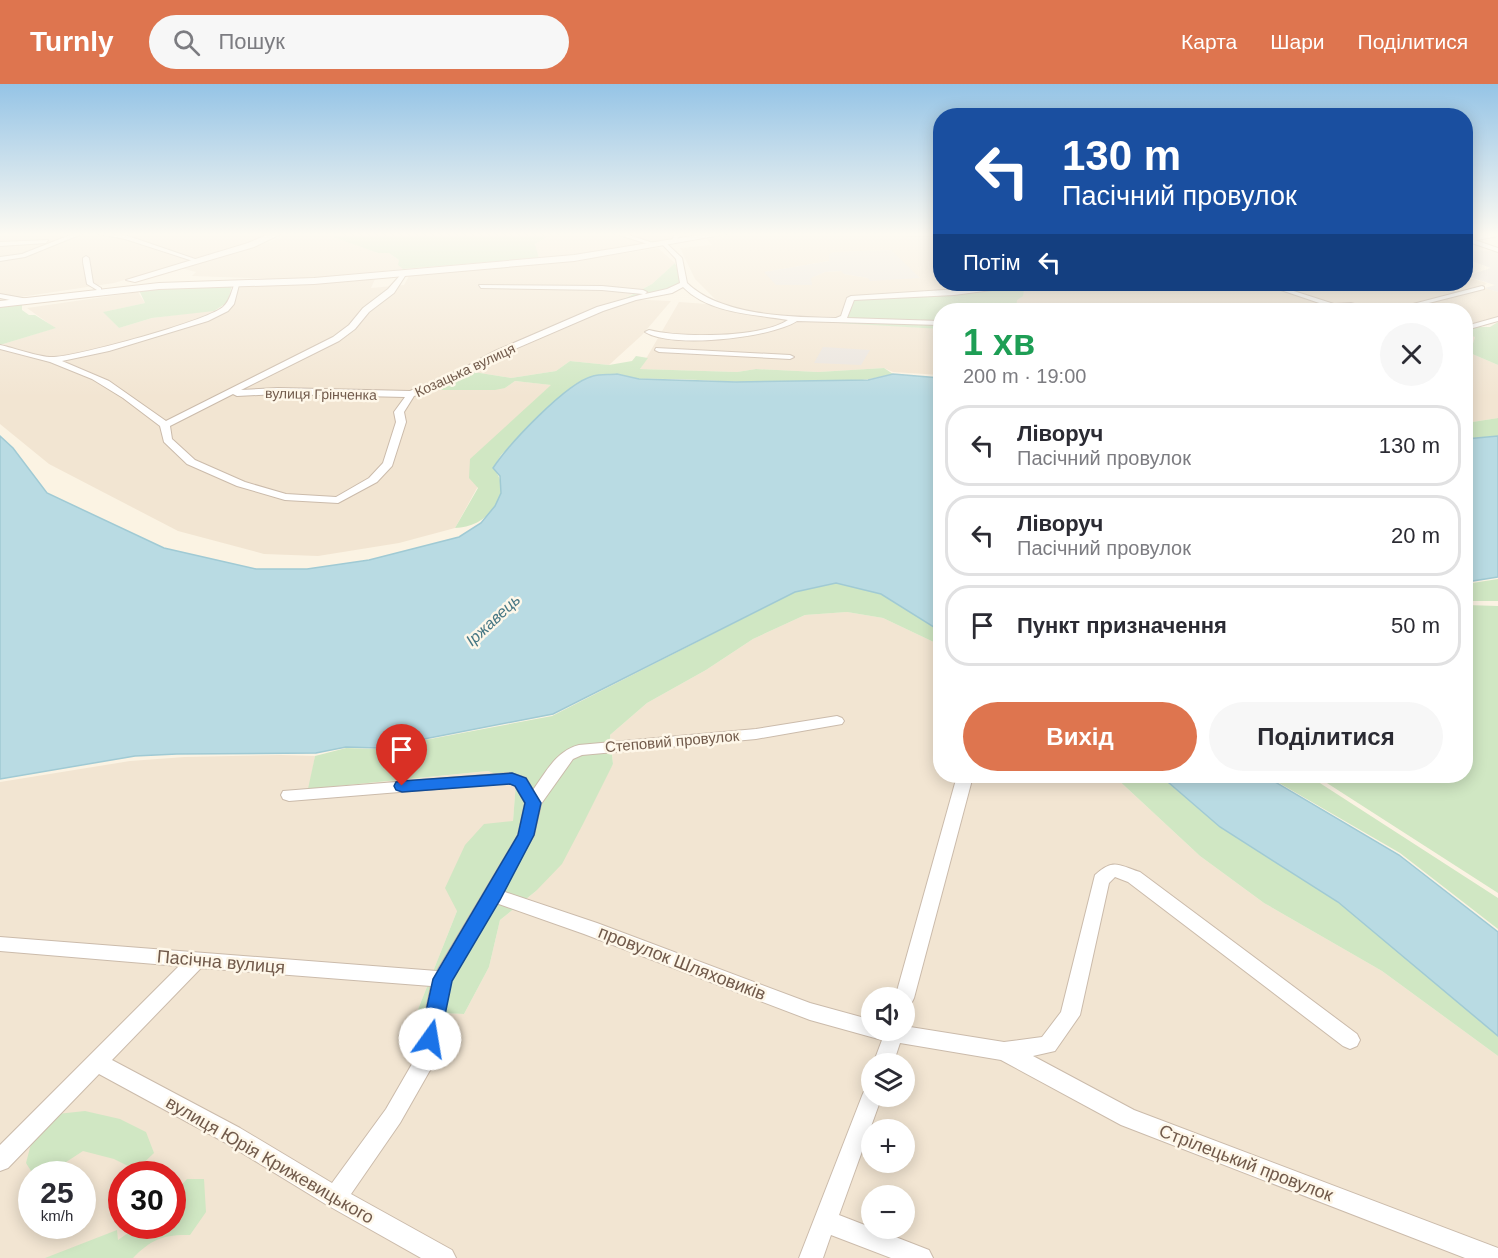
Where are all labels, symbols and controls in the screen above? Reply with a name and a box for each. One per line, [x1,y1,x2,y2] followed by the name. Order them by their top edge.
[149,15,569,69] search box
[30,26,113,57] text: Turnly
[170,26,203,59] icon: search
[218,29,285,54] text: Пошук
[1181,30,1237,53] text: Карта
[1270,30,1325,53] text: Шари
[1358,30,1468,53] text: Поділитися
[963,132,1041,210] icon: left
[1062,132,1181,179] text: 130 m
[1062,181,1297,211] text: Пасічний провулок
[1033,246,1066,279] icon: left
[963,250,1021,275] text: Потім
[963,322,1035,363] text: 1 хв
[1380,323,1443,386] button: close
[412,340,518,400] street label: Козацька вулиця
[963,365,1086,387] text: 200 m · 19:00
[265,385,377,403] street label: вулиця Грінченка
[1017,421,1103,446] text: Ліворуч
[966,429,999,462] icon: left
[1379,433,1440,458] text: 130 m
[1017,447,1191,469] text: Пасічний провулок
[1017,511,1103,536] text: Ліворуч
[966,519,999,552] icon: left
[1391,523,1440,548] text: 20 m
[1017,537,1191,559] text: Пасічний провулок
[463,591,523,649] water label: Іржавець
[966,609,999,642] icon: arrive
[1017,613,1227,638] text: Пункт призначення
[1391,613,1440,638] text: 50 m
[963,702,1197,771] button: Вихід
[1209,702,1443,771] button: Поділитися
[376,724,427,786] pin
[604,727,740,755] street label: Степовий провулок
[385,733,418,766] icon: arrive
[595,922,769,1004] street label: провулок Шляховиків
[156,946,286,978] street label: Пасічна вулиця
[861,987,915,1239] map controls
[861,987,915,1041] button: sound
[398,1007,462,1071] position arrow
[861,1053,915,1107] button: layers
[163,1092,377,1228] street label: вулиця Юрія Крижевицького
[861,1119,915,1173] button: +
[1156,1121,1336,1205] street label: Стрілецький провулок
[108,1161,186,1239] speed limit sign: 30
[40,1176,74,1209] text: 25
[861,1185,915,1239] button: −
[41,1207,73,1224] text: km/h

